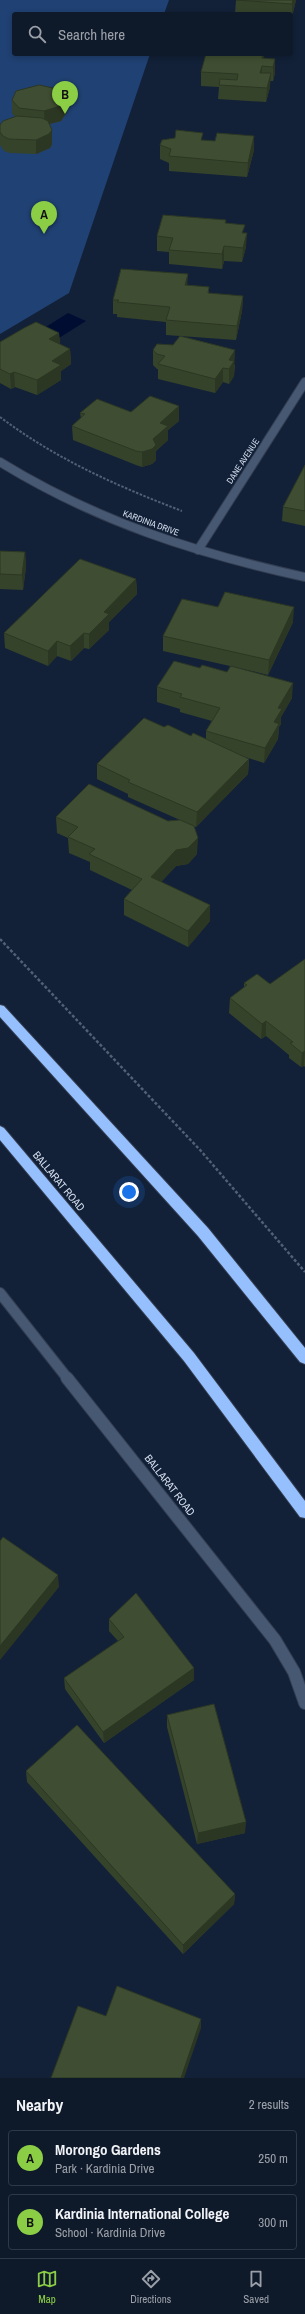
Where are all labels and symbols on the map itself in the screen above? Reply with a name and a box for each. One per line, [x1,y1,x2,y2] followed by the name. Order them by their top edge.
[52,81,78,114] pin: B
[31,201,57,234] pin: A
[224,436,262,486] street label: DANE AVENUE
[121,507,181,539] street label: KARDINIA DRIVE
[30,1148,88,1214] street label: BALLARAT ROAD
[119,1182,139,1202] your location
[142,1452,198,1518] street label: BALLARAT ROAD

